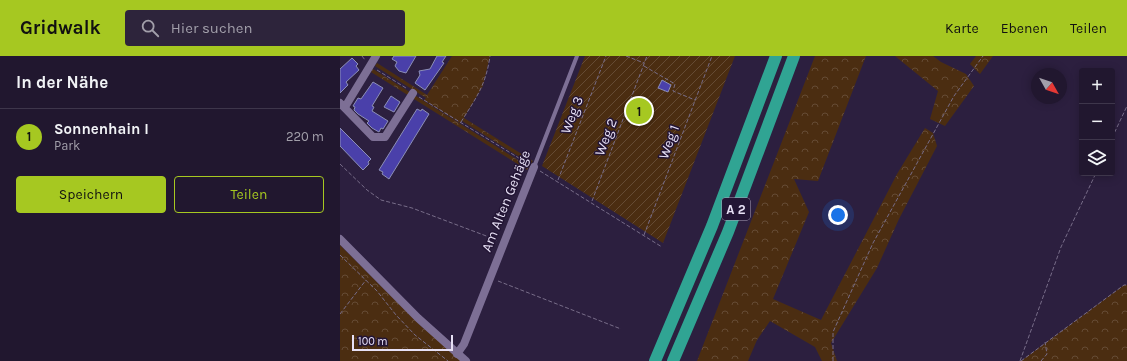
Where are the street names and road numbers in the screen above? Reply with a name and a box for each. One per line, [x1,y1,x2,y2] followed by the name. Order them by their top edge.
[557,94,587,136] street label: Weg 3
[591,116,621,158] street label: Weg 2
[655,123,683,161] street label: Weg 1
[478,148,534,254] street label: Am Alten Gehäge
[722,198,750,220] road number: A 2

